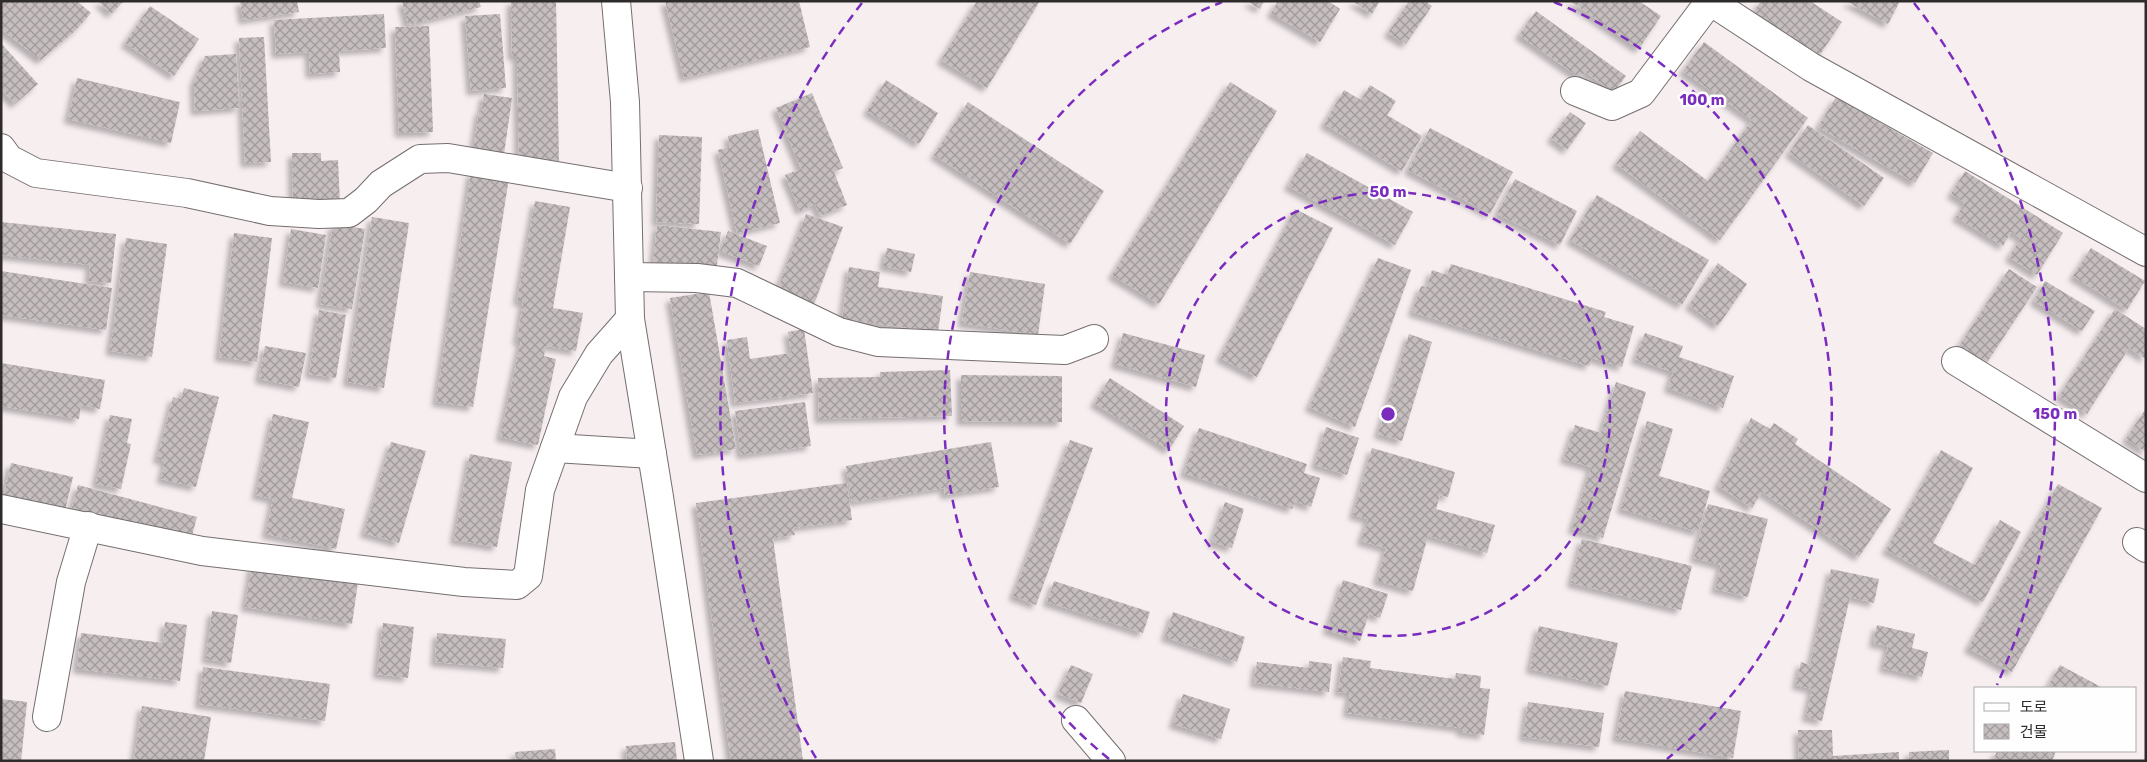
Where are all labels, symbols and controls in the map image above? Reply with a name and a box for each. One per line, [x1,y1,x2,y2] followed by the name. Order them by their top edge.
[1680,91,1724,109] text: 100 m
[1370,183,1406,201] text: 50 m
[1379,405,1397,423] centre of rings
[2033,405,2077,423] text: 150 m
[1974,687,2137,752] legend
[2020,698,2048,716] text: 도로
[2020,723,2048,741] text: 건물

